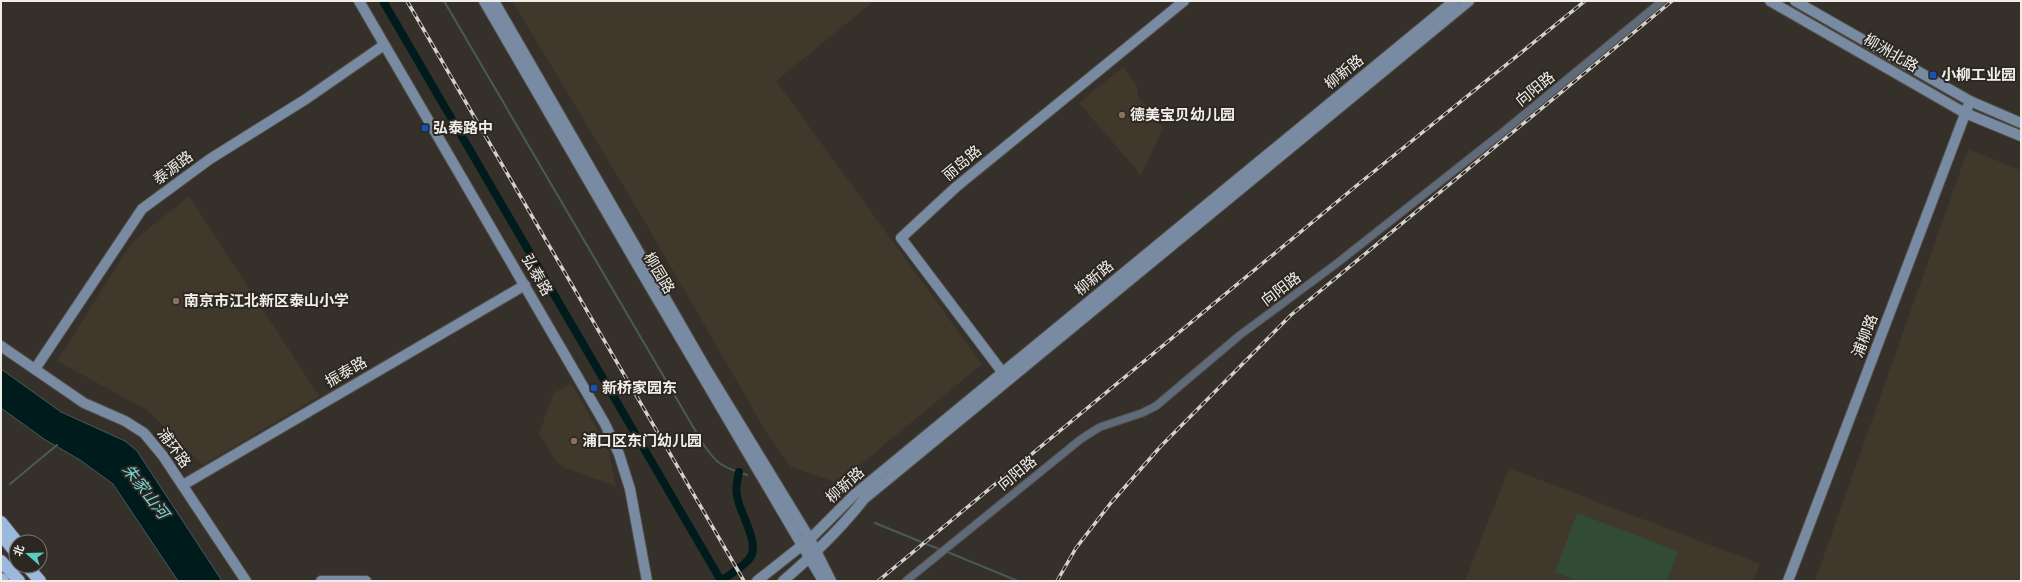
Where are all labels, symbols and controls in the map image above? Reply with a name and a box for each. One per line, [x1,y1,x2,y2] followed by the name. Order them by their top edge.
[1861,30,1921,76] street label: 柳洲北路
[1321,51,1367,93] street label: 柳新路
[1941,66,2016,84] place label: 小柳工业园
[1512,68,1558,110] street label: 向阳路
[1928,70,1938,80] marker: 小柳工业园
[1130,106,1235,124] place label: 德美宝贝幼儿园
[1117,110,1127,120] marker: 德美宝贝幼儿园
[433,119,493,137] place label: 弘泰路中
[420,123,430,133] marker: 弘泰路中
[939,142,985,184] street label: 丽岛路
[150,147,196,189] street label: 泰源路
[640,249,678,297] street label: 柳园路
[518,251,556,299] street label: 弘泰路
[1071,257,1117,299] street label: 柳新路
[1258,268,1304,310] street label: 向阳路
[184,292,349,310] place label: 南京市江北新区泰山小学
[171,296,181,306] marker: 南京市江北新区泰山小学
[1849,312,1881,360] street label: 浦柳路
[322,353,370,391] street label: 振泰路
[602,379,677,397] place label: 新桥家园东
[589,383,599,393] marker: 新桥家园东
[153,425,195,471] street label: 浦环路
[582,432,702,450] place label: 浦口区东门幼儿园
[569,436,579,446] marker: 浦口区东门幼儿园
[994,452,1040,494] street label: 向阳路
[118,460,175,525] water label: 朱家山河
[822,463,868,507] street label: 柳新路
[8,534,48,574] north arrow
[11,543,27,558] text: 北

